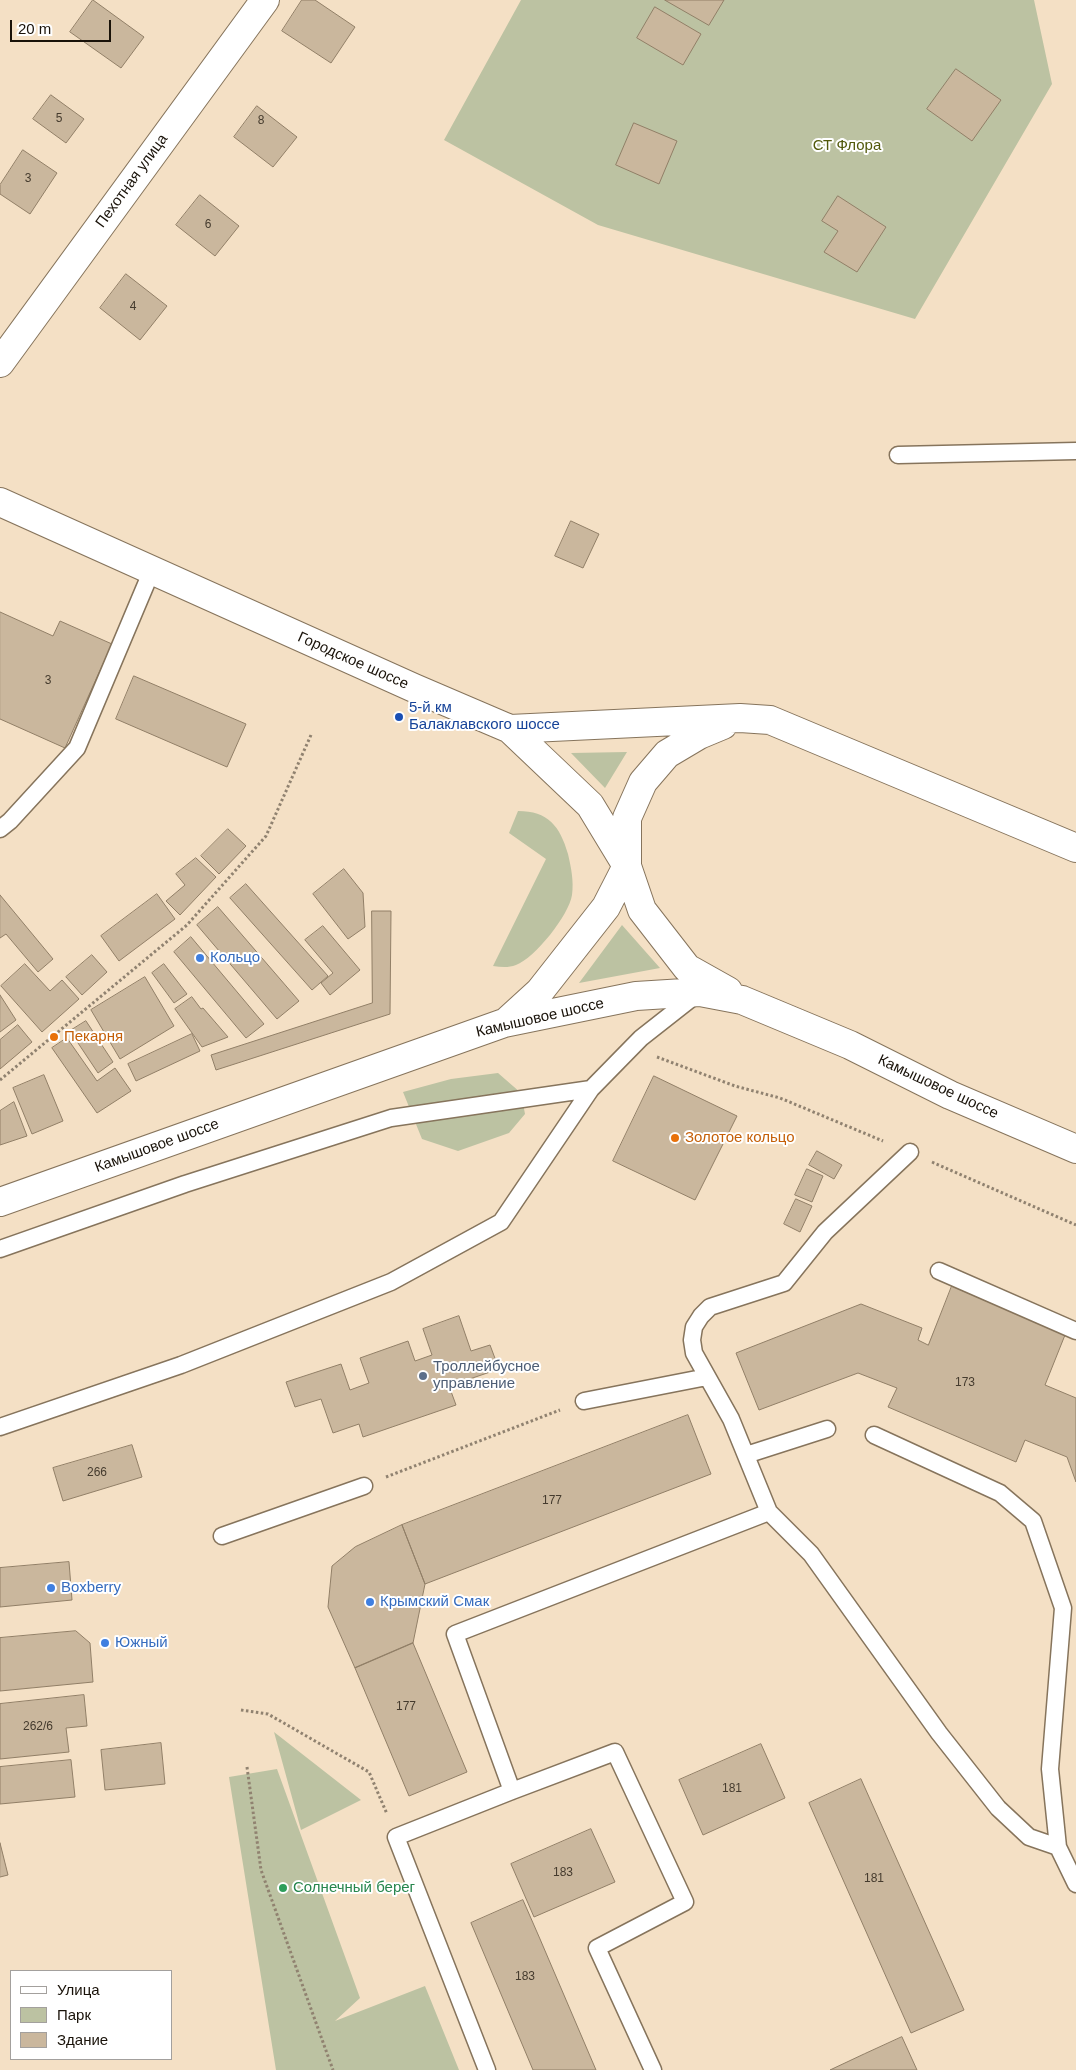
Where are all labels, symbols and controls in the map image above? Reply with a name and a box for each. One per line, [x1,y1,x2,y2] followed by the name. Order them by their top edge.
[12,10,114,42] scale bar
[18,20,51,37] text: 20 m
[56,112,62,126] house number: 5
[258,114,264,128] house number: 8
[92,131,172,231] street label: Пехотная улица
[813,137,881,155] park label: СТ Флора
[25,172,31,186] house number: 3
[205,218,211,232] house number: 6
[130,300,136,314] house number: 4
[295,629,411,693] street label: Городское шоссе
[45,674,51,688] house number: 3
[409,699,560,734] place label: 5-й км Балаклавского шоссе
[393,711,405,723] marker: 5-й км Балаклавского шоссе
[210,949,260,967] place label: Кольцо
[194,952,206,964] marker: Кольцо
[474,995,606,1041] street label: Камышовое шоссе
[64,1028,123,1046] place label: Пекарня
[48,1031,60,1043] marker: Пекарня
[875,1051,1001,1123] street label: Камышовое шоссе
[92,1115,222,1177] street label: Камышовое шоссе
[685,1129,795,1147] place label: Золотое кольцо
[669,1132,681,1144] marker: Золотое кольцо
[433,1358,540,1393] place label: Троллейбусное управление
[417,1370,429,1382] marker: Троллейбусное управление
[955,1376,975,1390] house number: 173
[87,1466,107,1480] house number: 266
[542,1494,562,1508] house number: 177
[61,1579,121,1597] place label: Boxberry
[45,1582,57,1594] marker: Boxberry
[380,1593,489,1611] place label: Крымский Смак
[364,1596,376,1608] marker: Крымский Смак
[115,1634,168,1652] place label: Южный
[99,1637,111,1649] marker: Южный
[396,1700,416,1714] house number: 177
[23,1720,53,1734] house number: 262/6
[722,1782,742,1796] house number: 181
[553,1866,573,1880] house number: 183
[864,1872,884,1886] house number: 181
[293,1879,415,1897] place label: Солнечный берег
[277,1882,289,1894] marker: Солнечный берег
[10,1970,172,2060] legend
[515,1970,535,1984] house number: 183
[57,1981,100,1998] text: Улица
[57,2006,91,2023] text: Парк
[57,2031,108,2048] text: Здание

